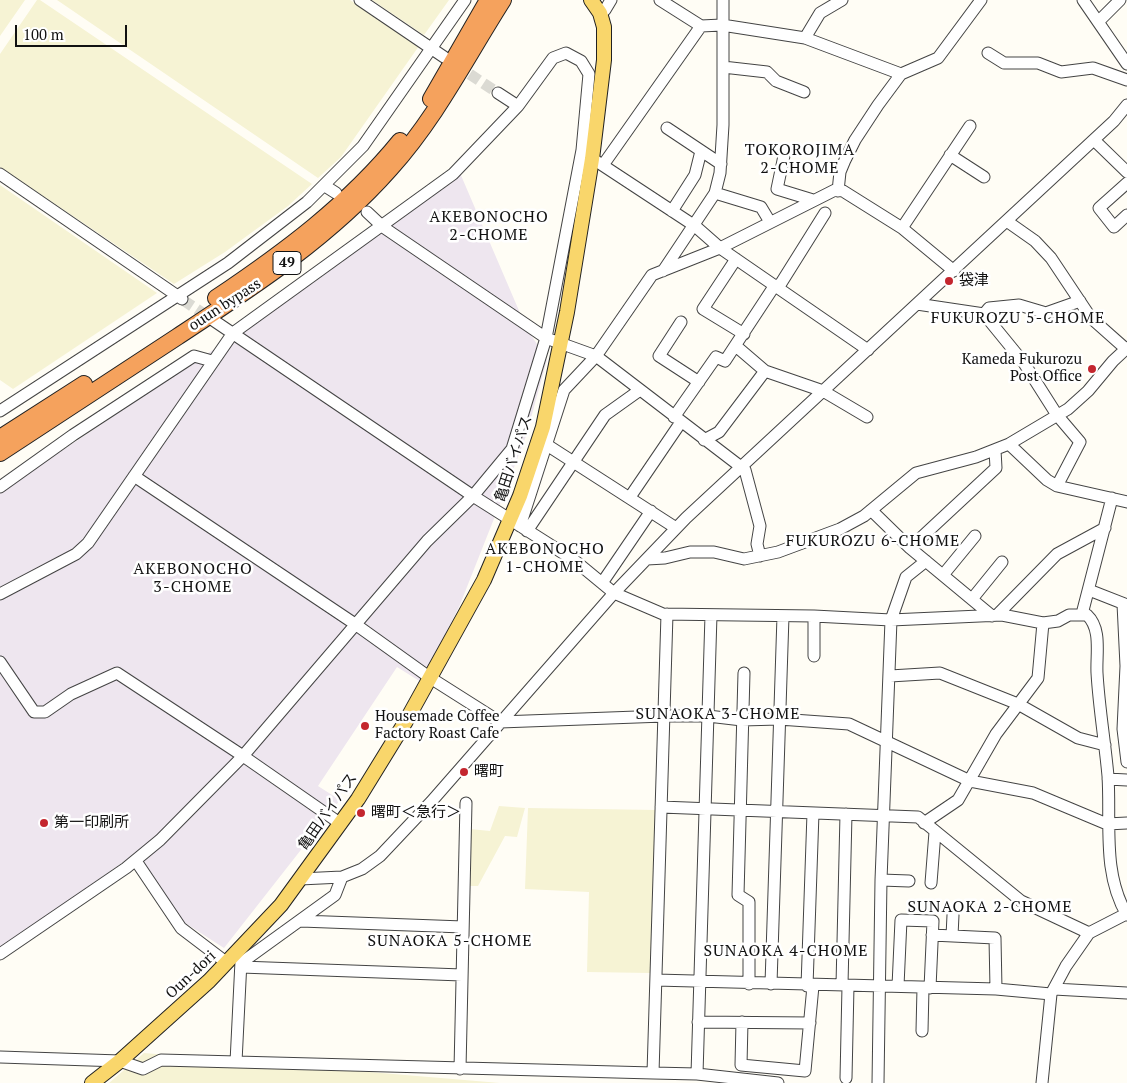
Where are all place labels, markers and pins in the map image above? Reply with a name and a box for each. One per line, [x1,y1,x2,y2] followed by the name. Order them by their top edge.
[959,272,989,290] place label: 袋津
[943,275,955,287] marker: 袋津
[962,351,1082,386] place label: Kameda Fukurozu Post Office
[1086,363,1098,375] marker: Kameda Fukurozu Post Office
[375,708,500,743] place label: Housemade Coffee Factory Roast Cafe
[359,720,371,732] marker: Housemade Coffee Factory Roast Cafe
[474,763,504,781] place label: 曙町
[458,766,470,778] marker: 曙町
[371,804,461,822] place label: 曙町＜急行＞
[355,807,367,819] marker: 曙町＜急行＞
[54,814,129,832] place label: 第一印刷所
[38,817,50,829] marker: 第一印刷所

